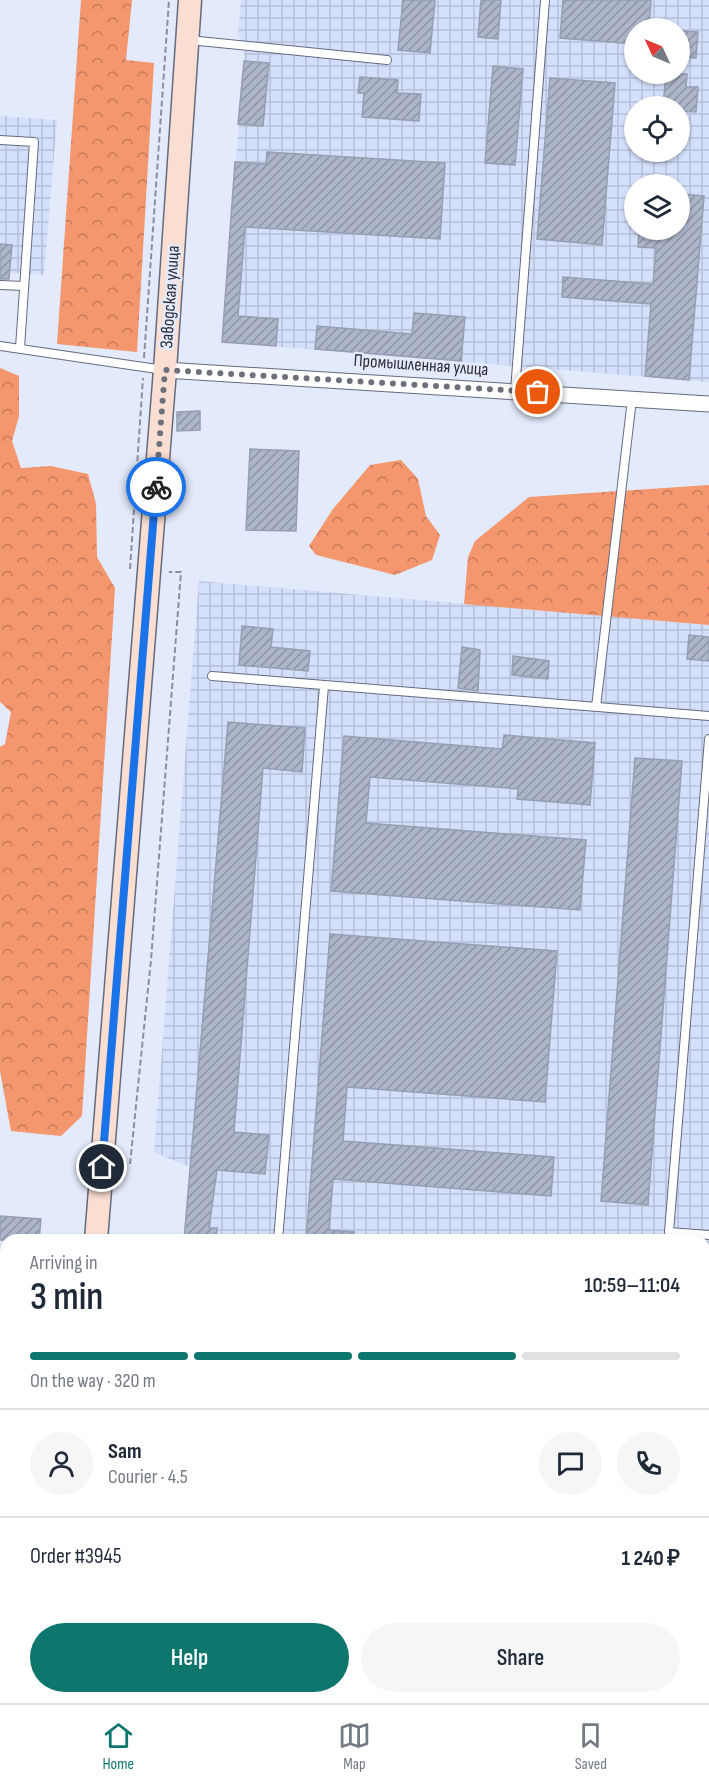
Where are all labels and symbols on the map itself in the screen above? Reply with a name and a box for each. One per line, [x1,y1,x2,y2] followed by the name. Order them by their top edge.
[624,18,690,84] north arrow
[156,245,184,349] street label: Заводская улица
[353,350,489,380] street label: Промышленная улица
[512,366,563,417] pin
[126,457,186,517] courier
[76,1141,127,1192] pin

